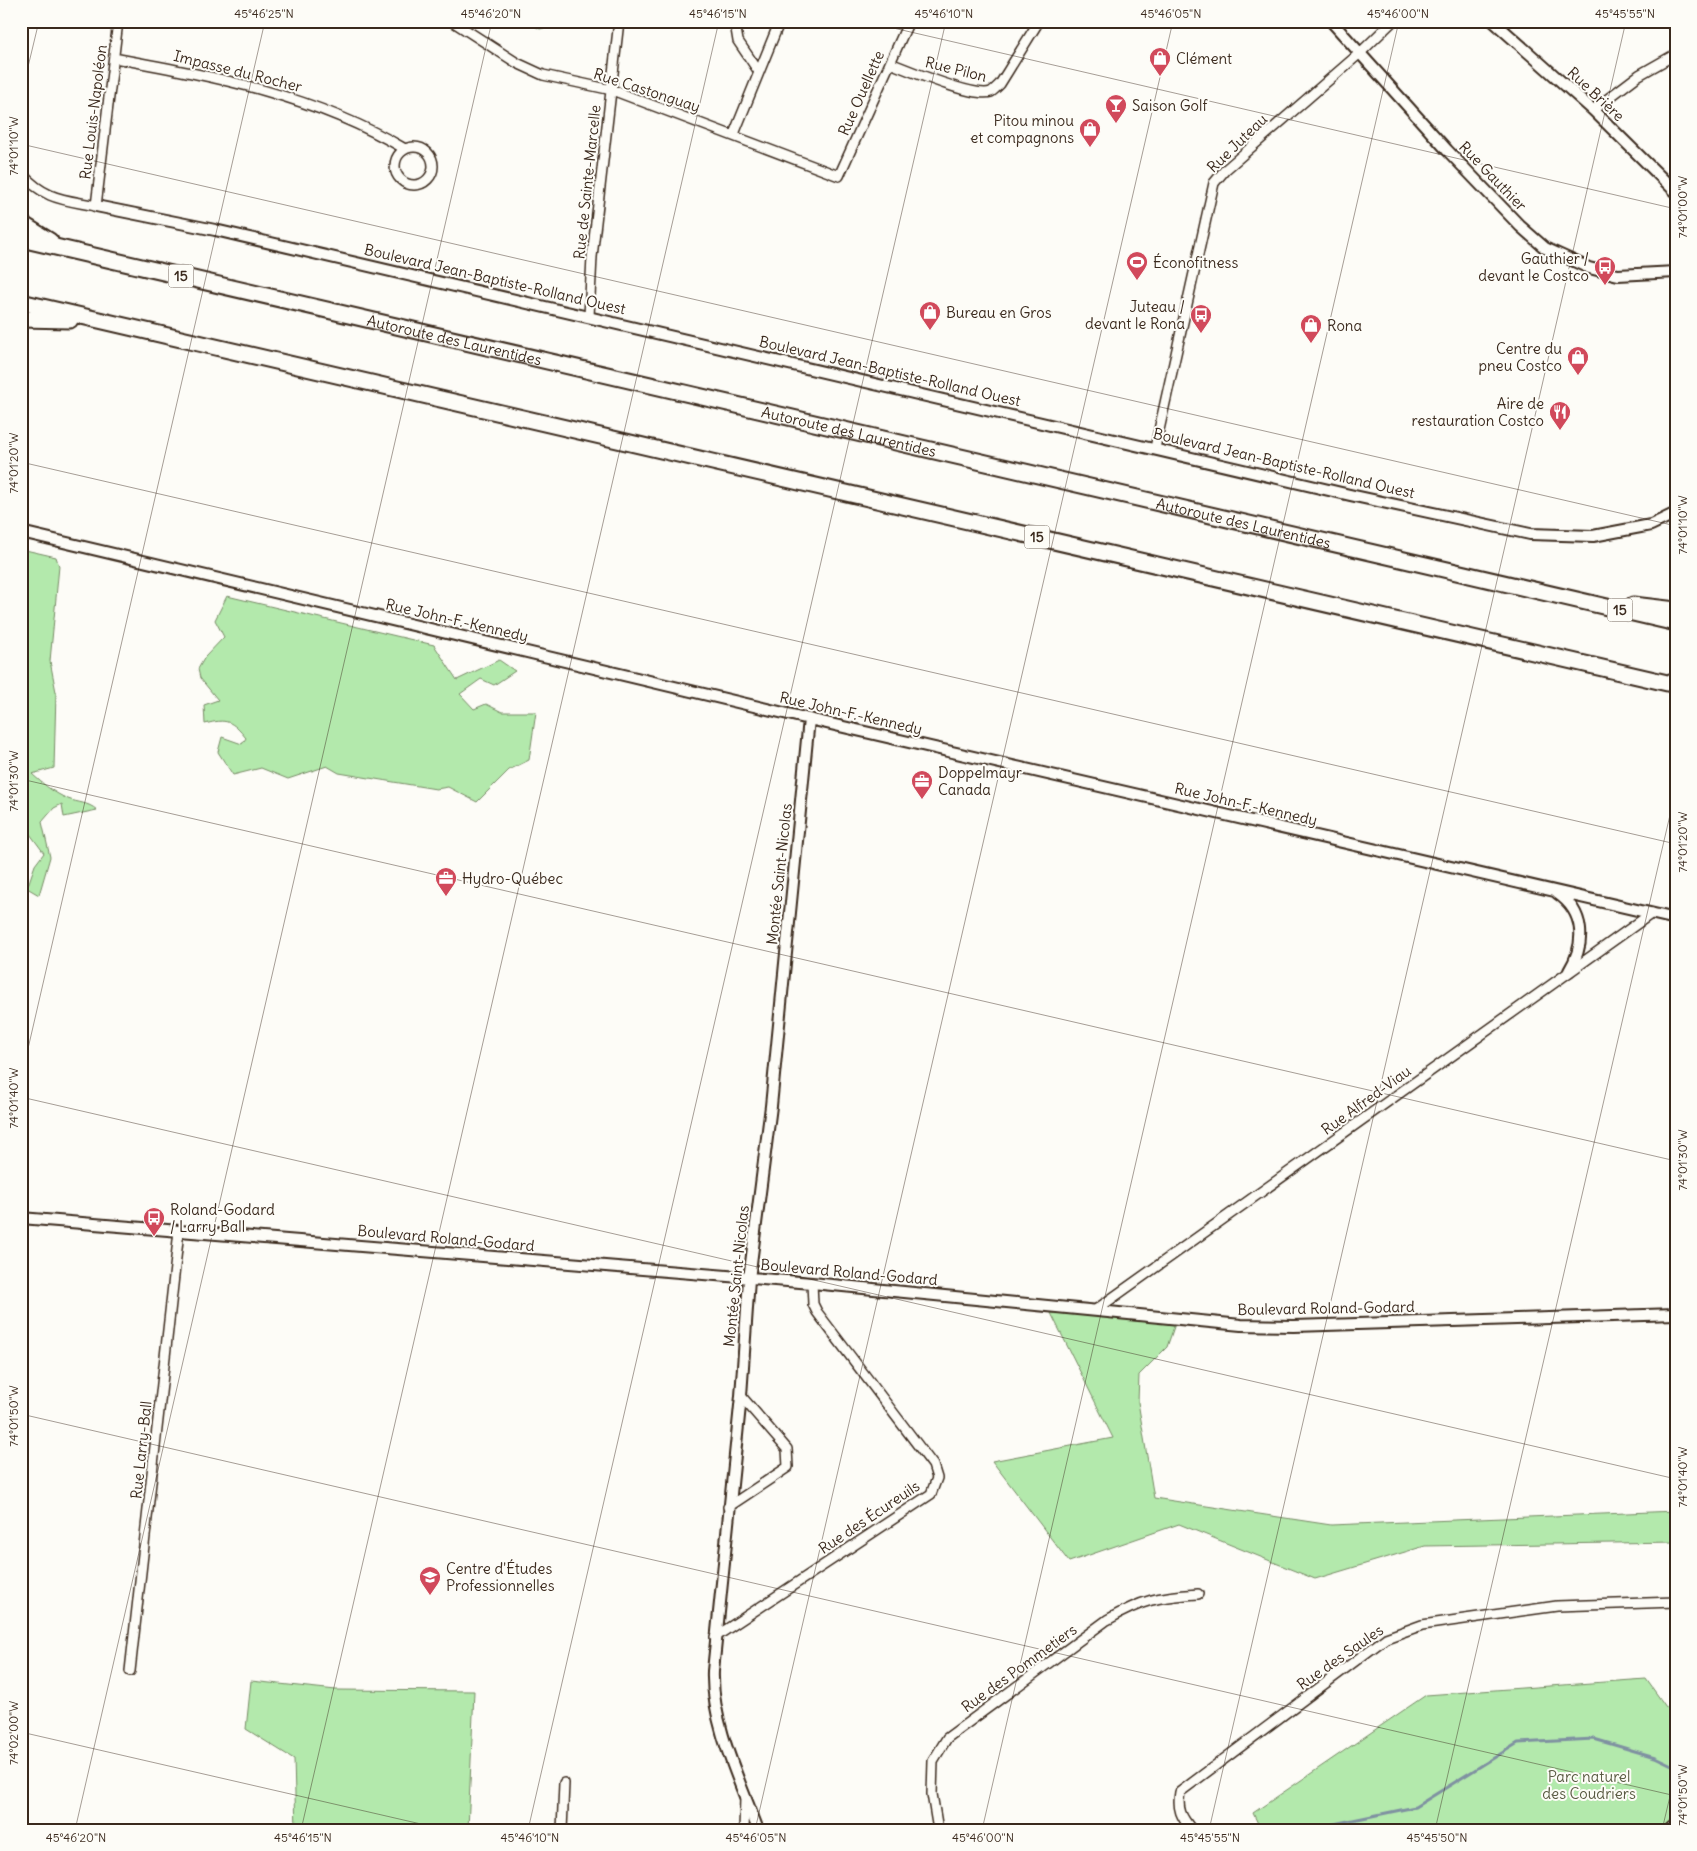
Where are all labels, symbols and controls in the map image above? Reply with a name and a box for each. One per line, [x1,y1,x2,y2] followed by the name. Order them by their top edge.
[234,6,294,21] text: 45°46'25"N
[461,6,521,21] text: 45°46'20"N
[689,6,747,21] text: 45°46'15"N
[915,6,973,21] text: 45°46'10"N
[1141,6,1201,21] text: 45°46'05"N
[1367,6,1429,21] text: 45°46'00"N
[1595,6,1655,21] text: 45°45'55"N
[75,43,111,181] street label: Rue Louis-Napoléon
[172,46,304,96] street label: Impasse du Rocher
[1148,46,1172,77] shop icon: Clément
[834,48,888,138] street label: Rue Ouellette
[1176,49,1232,68] place label: Clément
[923,52,989,86] street label: Rue Pilon
[1564,63,1628,125] street label: Rue Brière
[591,64,703,116] street label: Rue Castonguay
[1104,93,1128,124] bar icon: Saison Golf
[1132,96,1208,115] place label: Saison Golf
[569,104,605,260] street label: Rue de Sainte-Marcelle
[1203,109,1271,176] street label: Rue Juteau
[970,111,1074,147] place label: Pitou minou et compagnons
[6,116,21,176] text: 74°01'10"W
[1078,117,1102,148] shop icon: Pitou minou et compagnons
[1455,137,1531,215] street label: Rue Gauthier
[1675,176,1690,238] text: 74°01'00"W
[362,240,628,318] street label: Boulevard Jean-Baptiste-Rolland Ouest
[1478,249,1589,285] place label: Gauthier / devant le Costco
[1125,250,1149,281] sports icon: Éconofitness
[1153,253,1238,272] place label: Éconofitness
[1593,255,1617,286] bus stop icon: Gauthier / devant le Costco
[168,264,194,288] road number: 15
[1085,297,1185,333] place label: Juteau / devant le Rona
[918,300,942,331] shop icon: Bureau en Gros
[946,303,1052,322] place label: Bureau en Gros
[1189,303,1213,334] bus stop icon: Juteau / devant le Rona
[365,310,544,369] street label: Autoroute des Laurentides
[1299,313,1323,344] shop icon: Rona
[1327,316,1363,335] place label: Rona
[757,332,1023,410] street label: Boulevard Jean-Baptiste-Rolland Ouest
[1478,339,1562,375] place label: Centre du pneu Costco
[1566,345,1590,376] shop icon: Centre du pneu Costco
[1412,394,1544,430] place label: Aire de restauration Costco
[1548,400,1572,431] restaurant icon: Aire de restauration Costco
[760,402,938,461] street label: Autoroute des Laurentides
[1151,424,1417,502] street label: Boulevard Jean-Baptiste-Rolland Ouest
[6,432,21,494] text: 74°01'20"W
[1154,493,1333,552] street label: Autoroute des Laurentides
[1675,495,1690,555] text: 74°01'10"W
[1024,526,1050,548] road number: 15
[384,594,530,646] street label: Rue John-F.-Kennedy
[1608,598,1632,622] road number: 15
[778,687,924,739] street label: Rue John-F.-Kennedy
[6,750,21,812] text: 74°01'30"W
[938,763,1022,799] place label: Doppelmayr Canada
[910,769,934,800] office icon: Doppelmayr Canada
[1173,778,1319,830] street label: Rue John-F.-Kennedy
[762,802,796,946] street label: Montée Saint-Nicolas
[1675,811,1690,873] text: 74°01'20"W
[434,866,458,897] office icon: Hydro-Québec
[462,869,563,888] place label: Hydro-Québec
[1318,1061,1415,1139] street label: Rue Alfred-Viau
[6,1067,21,1129] text: 74°01'40"W
[1675,1129,1690,1191] text: 74°01'30"W
[170,1200,275,1236] place label: Roland-Godard / Larry Ball
[719,1204,753,1348] street label: Montée Saint-Nicolas
[142,1206,166,1237] bus stop icon: Roland-Godard / Larry Ball
[357,1221,535,1255] street label: Boulevard Roland-Godard
[760,1255,938,1289] street label: Boulevard Roland-Godard
[1237,1297,1415,1319] street label: Boulevard Roland-Godard
[6,1385,21,1447] text: 74°01'50"W
[126,1400,156,1500] street label: Rue Larry-Ball
[1675,1446,1690,1508] text: 74°01'40"W
[815,1476,923,1558] street label: Rue des Écureuils
[446,1559,555,1595] place label: Centre d'Études Professionnelles
[418,1565,442,1596] school or university icon: Centre d'Études Professionnelles
[958,1620,1081,1716] street label: Rue des Pommetiers
[1293,1620,1387,1694] street label: Rue des Saules
[6,1701,21,1765] text: 74°02'00"W
[1675,1764,1690,1826] text: 74°01'50"W
[1542,1767,1636,1803] park label: Parc naturel des Coudriers
[46,1830,106,1845] text: 45°46'20"N
[274,1830,332,1845] text: 45°46'15"N
[501,1830,559,1845] text: 45°46'10"N
[726,1830,786,1845] text: 45°46'05"N
[952,1830,1014,1845] text: 45°46'00"N
[1180,1830,1240,1845] text: 45°45'55"N
[1407,1830,1467,1845] text: 45°45'50"N

